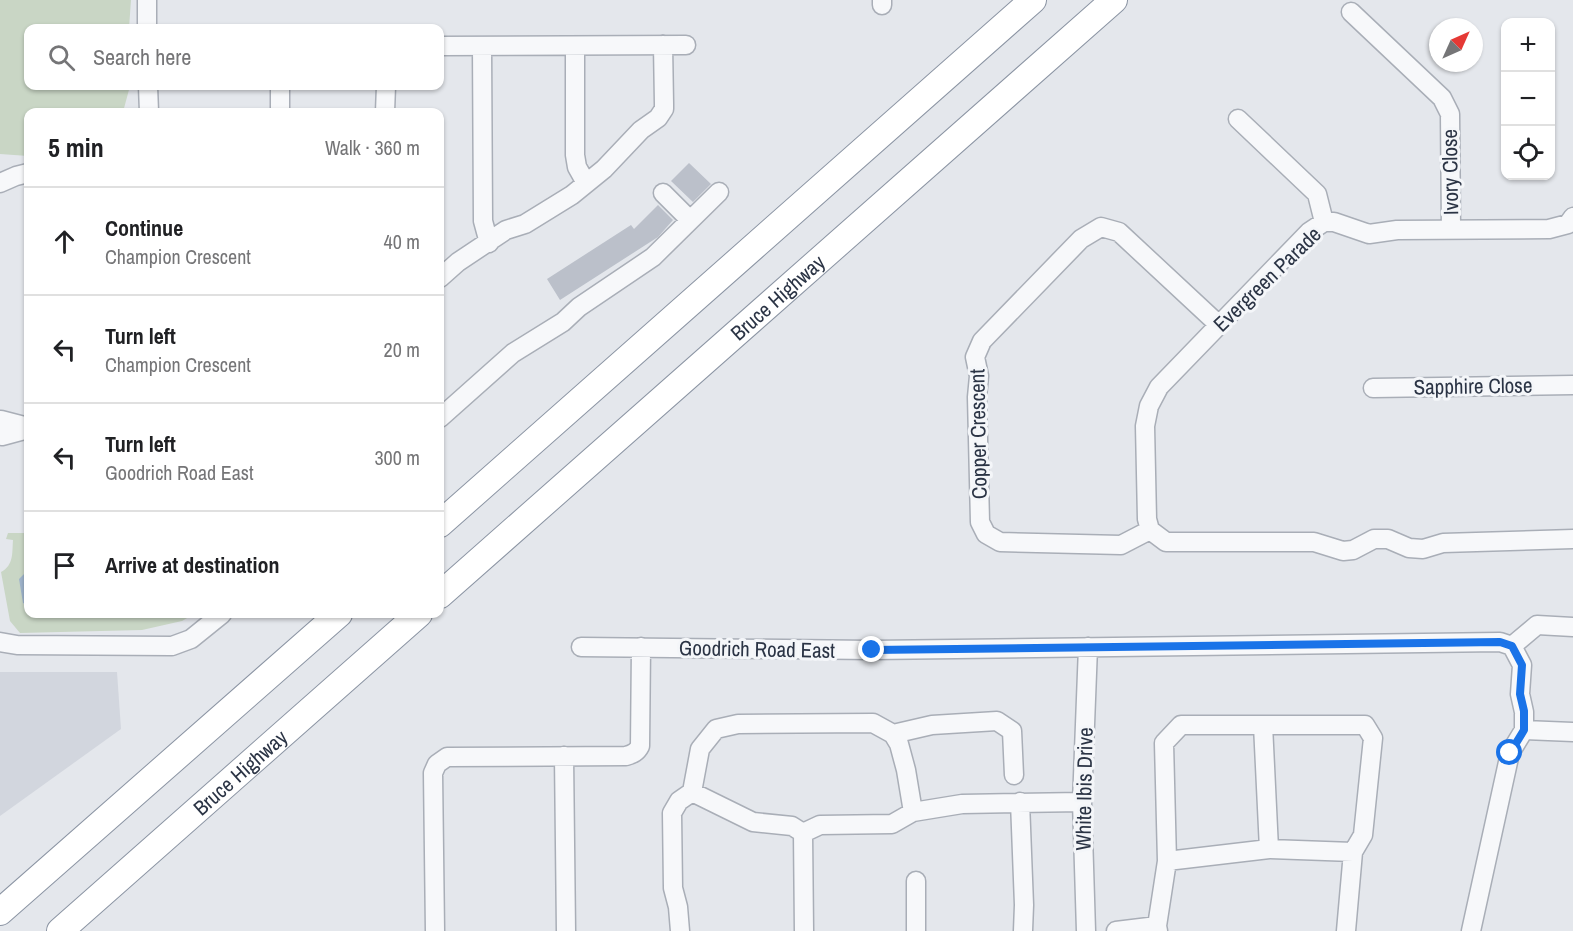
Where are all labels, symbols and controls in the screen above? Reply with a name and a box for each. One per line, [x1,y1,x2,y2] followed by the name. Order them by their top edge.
[1429,18,1483,72] north arrow
[1501,18,1555,180] map controls
[1501,18,1555,72] button: +
[24,24,444,90] search box
[45,41,78,74] icon: search
[93,42,191,72] text: Search here
[1501,72,1555,126] button: −
[1501,126,1555,180] button: locate
[1435,129,1465,215] street label: Ivory Close
[48,130,104,165] text: 5 min
[325,134,420,161] text: Walk · 360 m
[105,213,183,243] text: Continue
[1207,220,1327,338] street label: Evergreen Parade
[48,225,81,258] icon: ahead
[384,228,420,255] text: 40 m
[105,243,251,270] text: Champion Crescent
[724,247,831,347] street label: Bruce Highway
[105,321,176,351] text: Turn left
[48,333,81,366] icon: left
[384,336,420,363] text: 20 m
[105,351,251,378] text: Champion Crescent
[962,368,994,499] street label: Copper Crescent
[1413,370,1533,402] street label: Sapphire Close
[105,429,176,459] text: Turn left
[48,441,81,474] icon: left
[374,444,420,471] text: 300 m
[105,459,254,486] text: Goodrich Road East
[48,549,81,582] icon: arrive
[105,550,279,580] text: Arrive at destination
[679,633,835,665] street label: Goodrich Road East
[858,636,884,662] route end
[187,722,294,822] street label: Bruce Highway
[1068,727,1100,851] street label: White Ibis Drive
[1496,739,1522,765] route start

